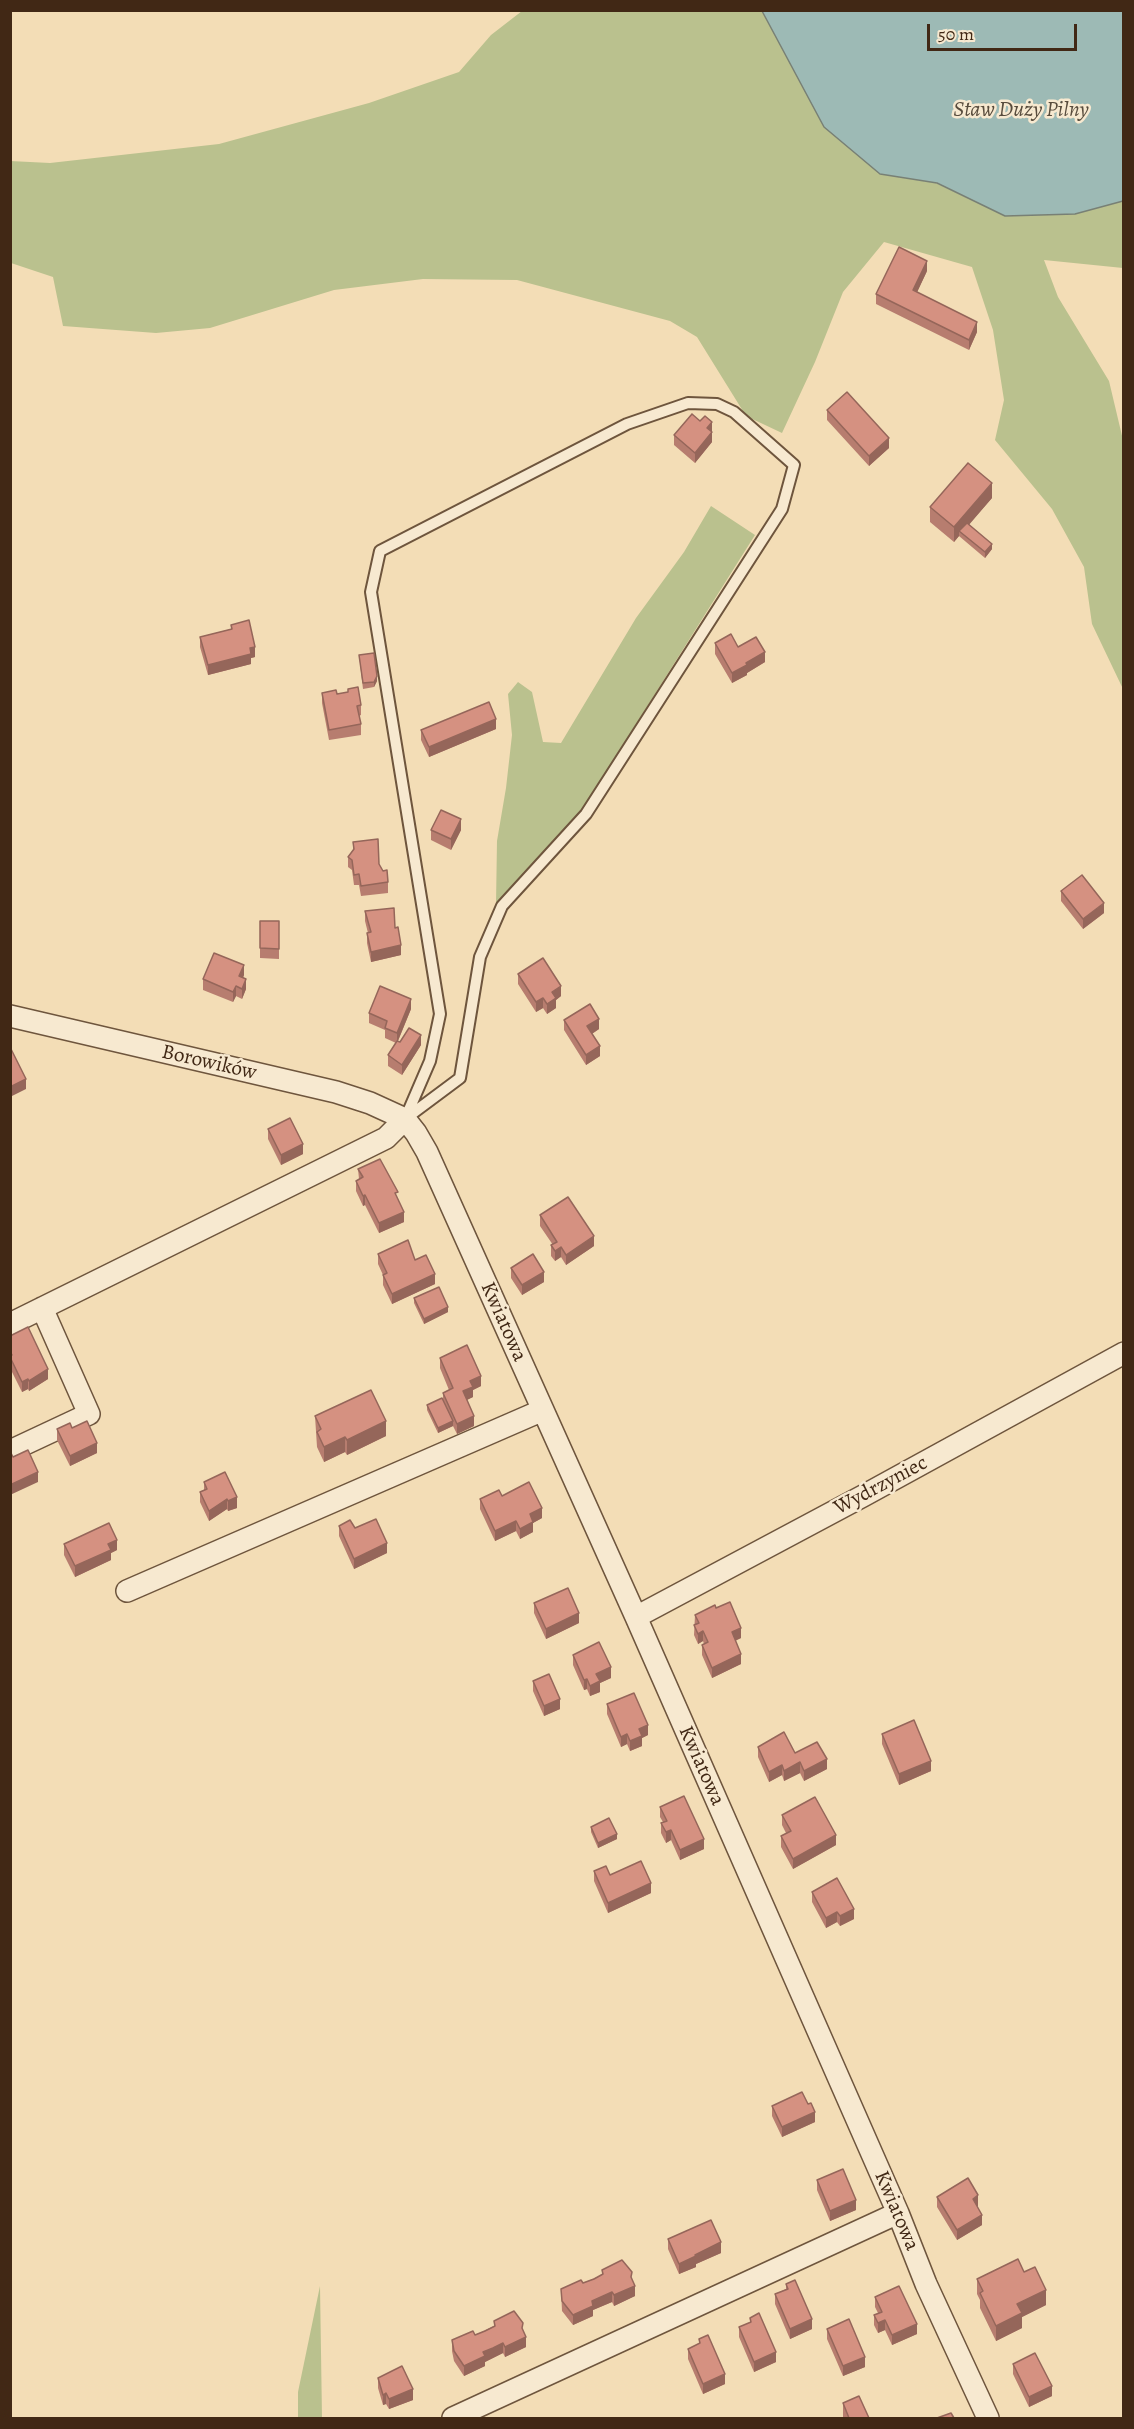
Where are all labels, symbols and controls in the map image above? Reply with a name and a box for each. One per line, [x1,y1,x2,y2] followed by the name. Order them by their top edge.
[930,12,1080,50] scale bar
[938,22,974,46] text: 50 m
[953,98,1089,124] water label: Staw Duży Pilny
[159,1040,259,1086] street label: Borowików
[474,1278,532,1366] street label: Kwiatowa
[830,1451,932,1521] street label: Wydrzyniec
[672,1722,730,1810] street label: Kwiatowa
[868,2167,924,2255] street label: Kwiatowa

